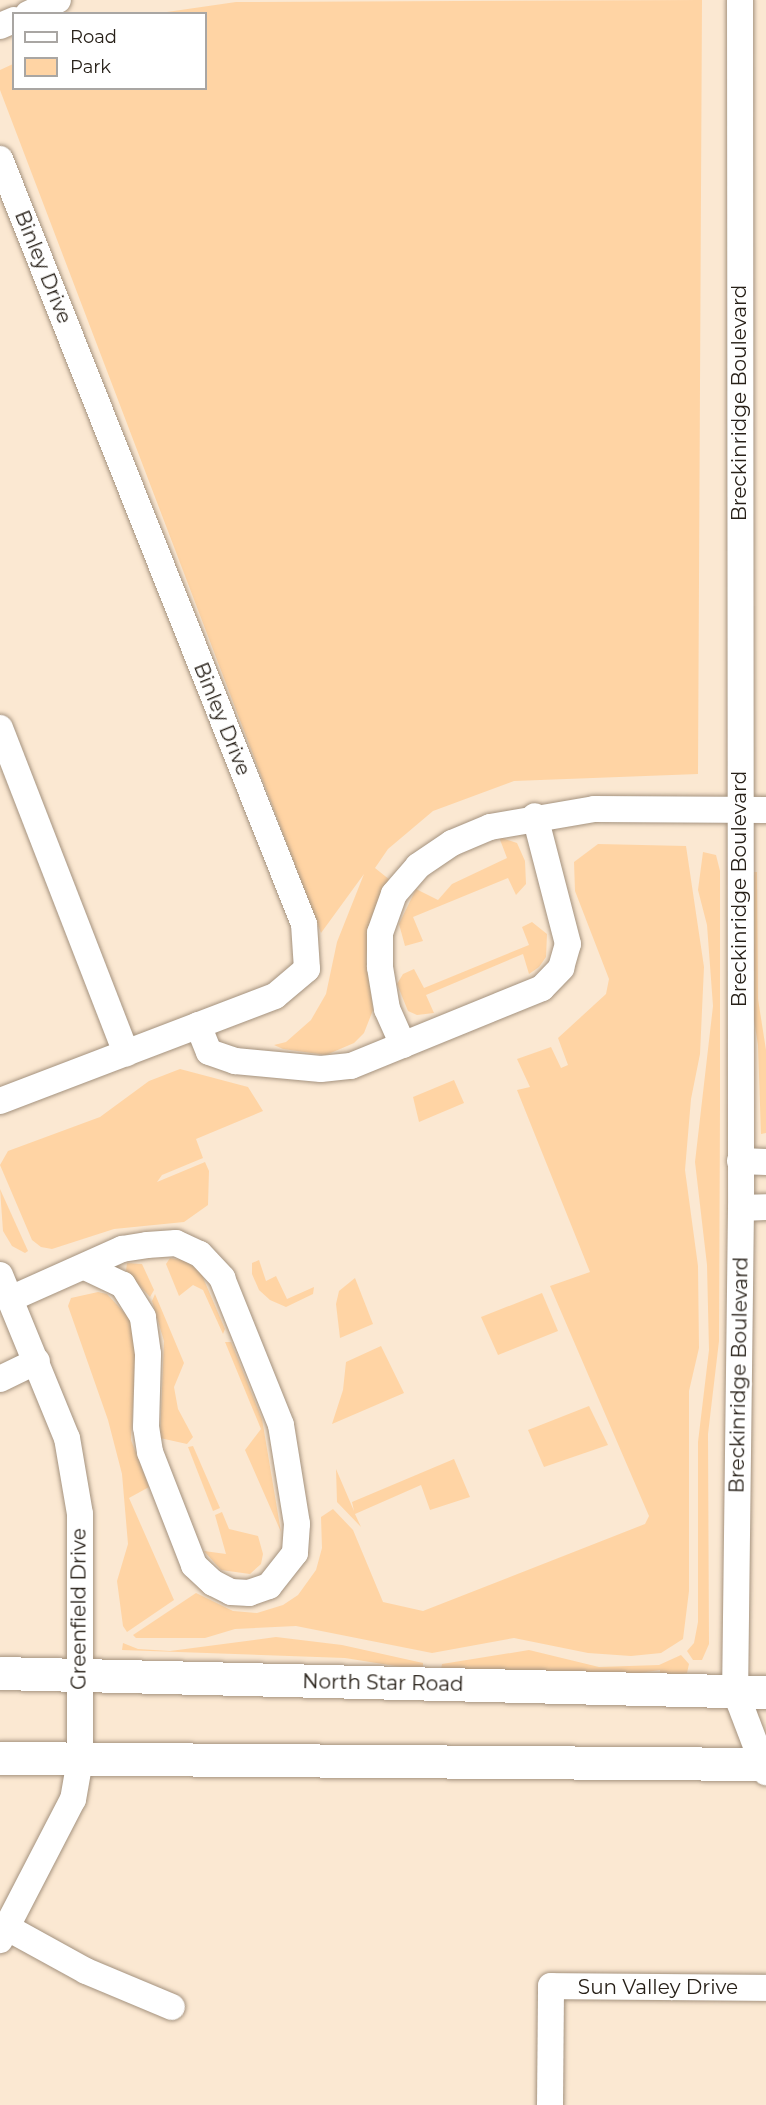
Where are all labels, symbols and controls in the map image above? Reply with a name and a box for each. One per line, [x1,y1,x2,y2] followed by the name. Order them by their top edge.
[12,12,207,90] legend
[70,26,117,48] text: Road
[70,56,111,78] text: Park
[9,207,77,327] street label: Binley Drive
[727,285,751,521] street label: Breckinridge Boulevard
[188,659,256,779] street label: Binley Drive
[727,771,751,1007] street label: Breckinridge Boulevard
[725,1257,753,1493] street label: Breckinridge Boulevard
[67,1528,91,1690] street label: Greenfield Drive
[302,1670,464,1696] street label: North Star Road
[578,1975,738,1999] street label: Sun Valley Drive

